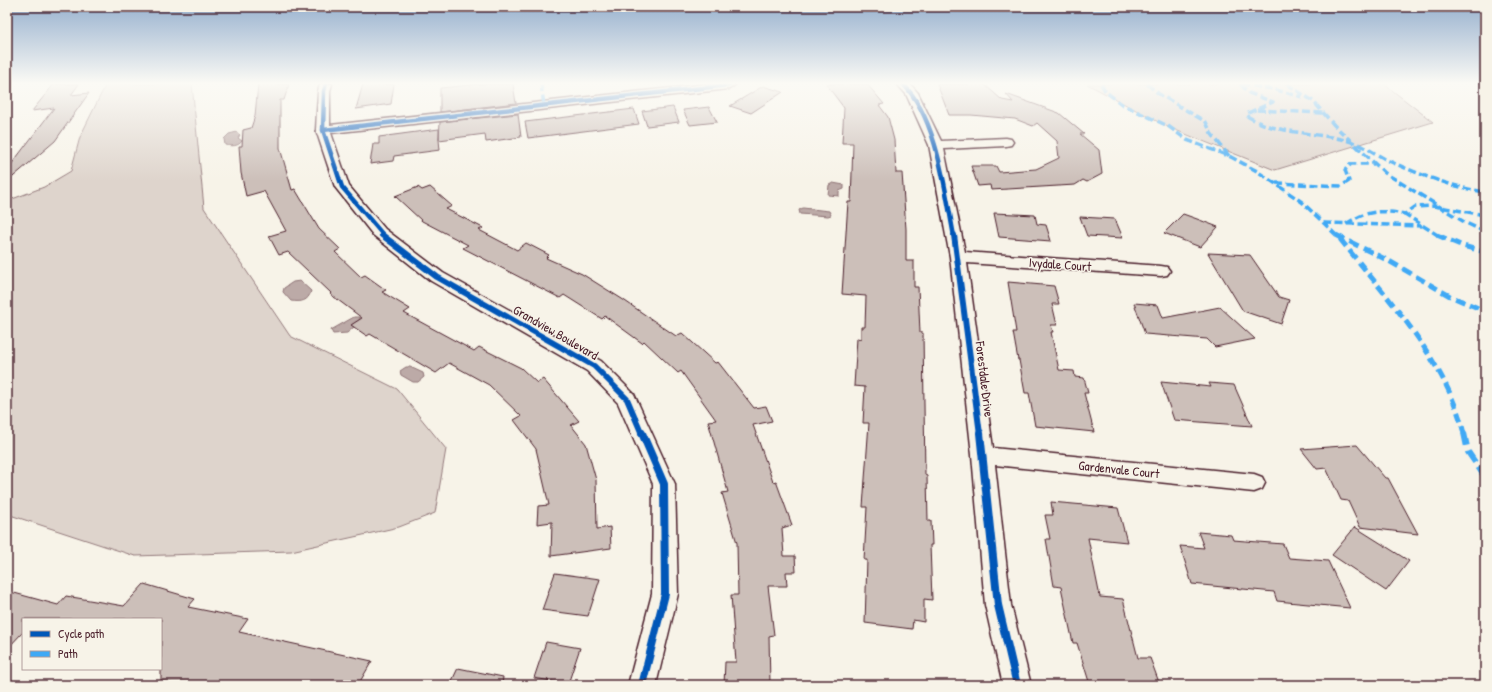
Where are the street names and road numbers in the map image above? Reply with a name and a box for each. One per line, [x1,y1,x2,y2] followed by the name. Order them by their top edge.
[1028,253,1092,275] street label: Ivydale Court
[510,300,602,364] street label: Grandview Boulevard
[971,339,999,418] street label: Forestdale Drive
[1078,456,1161,482] street label: Gardenvale Court

